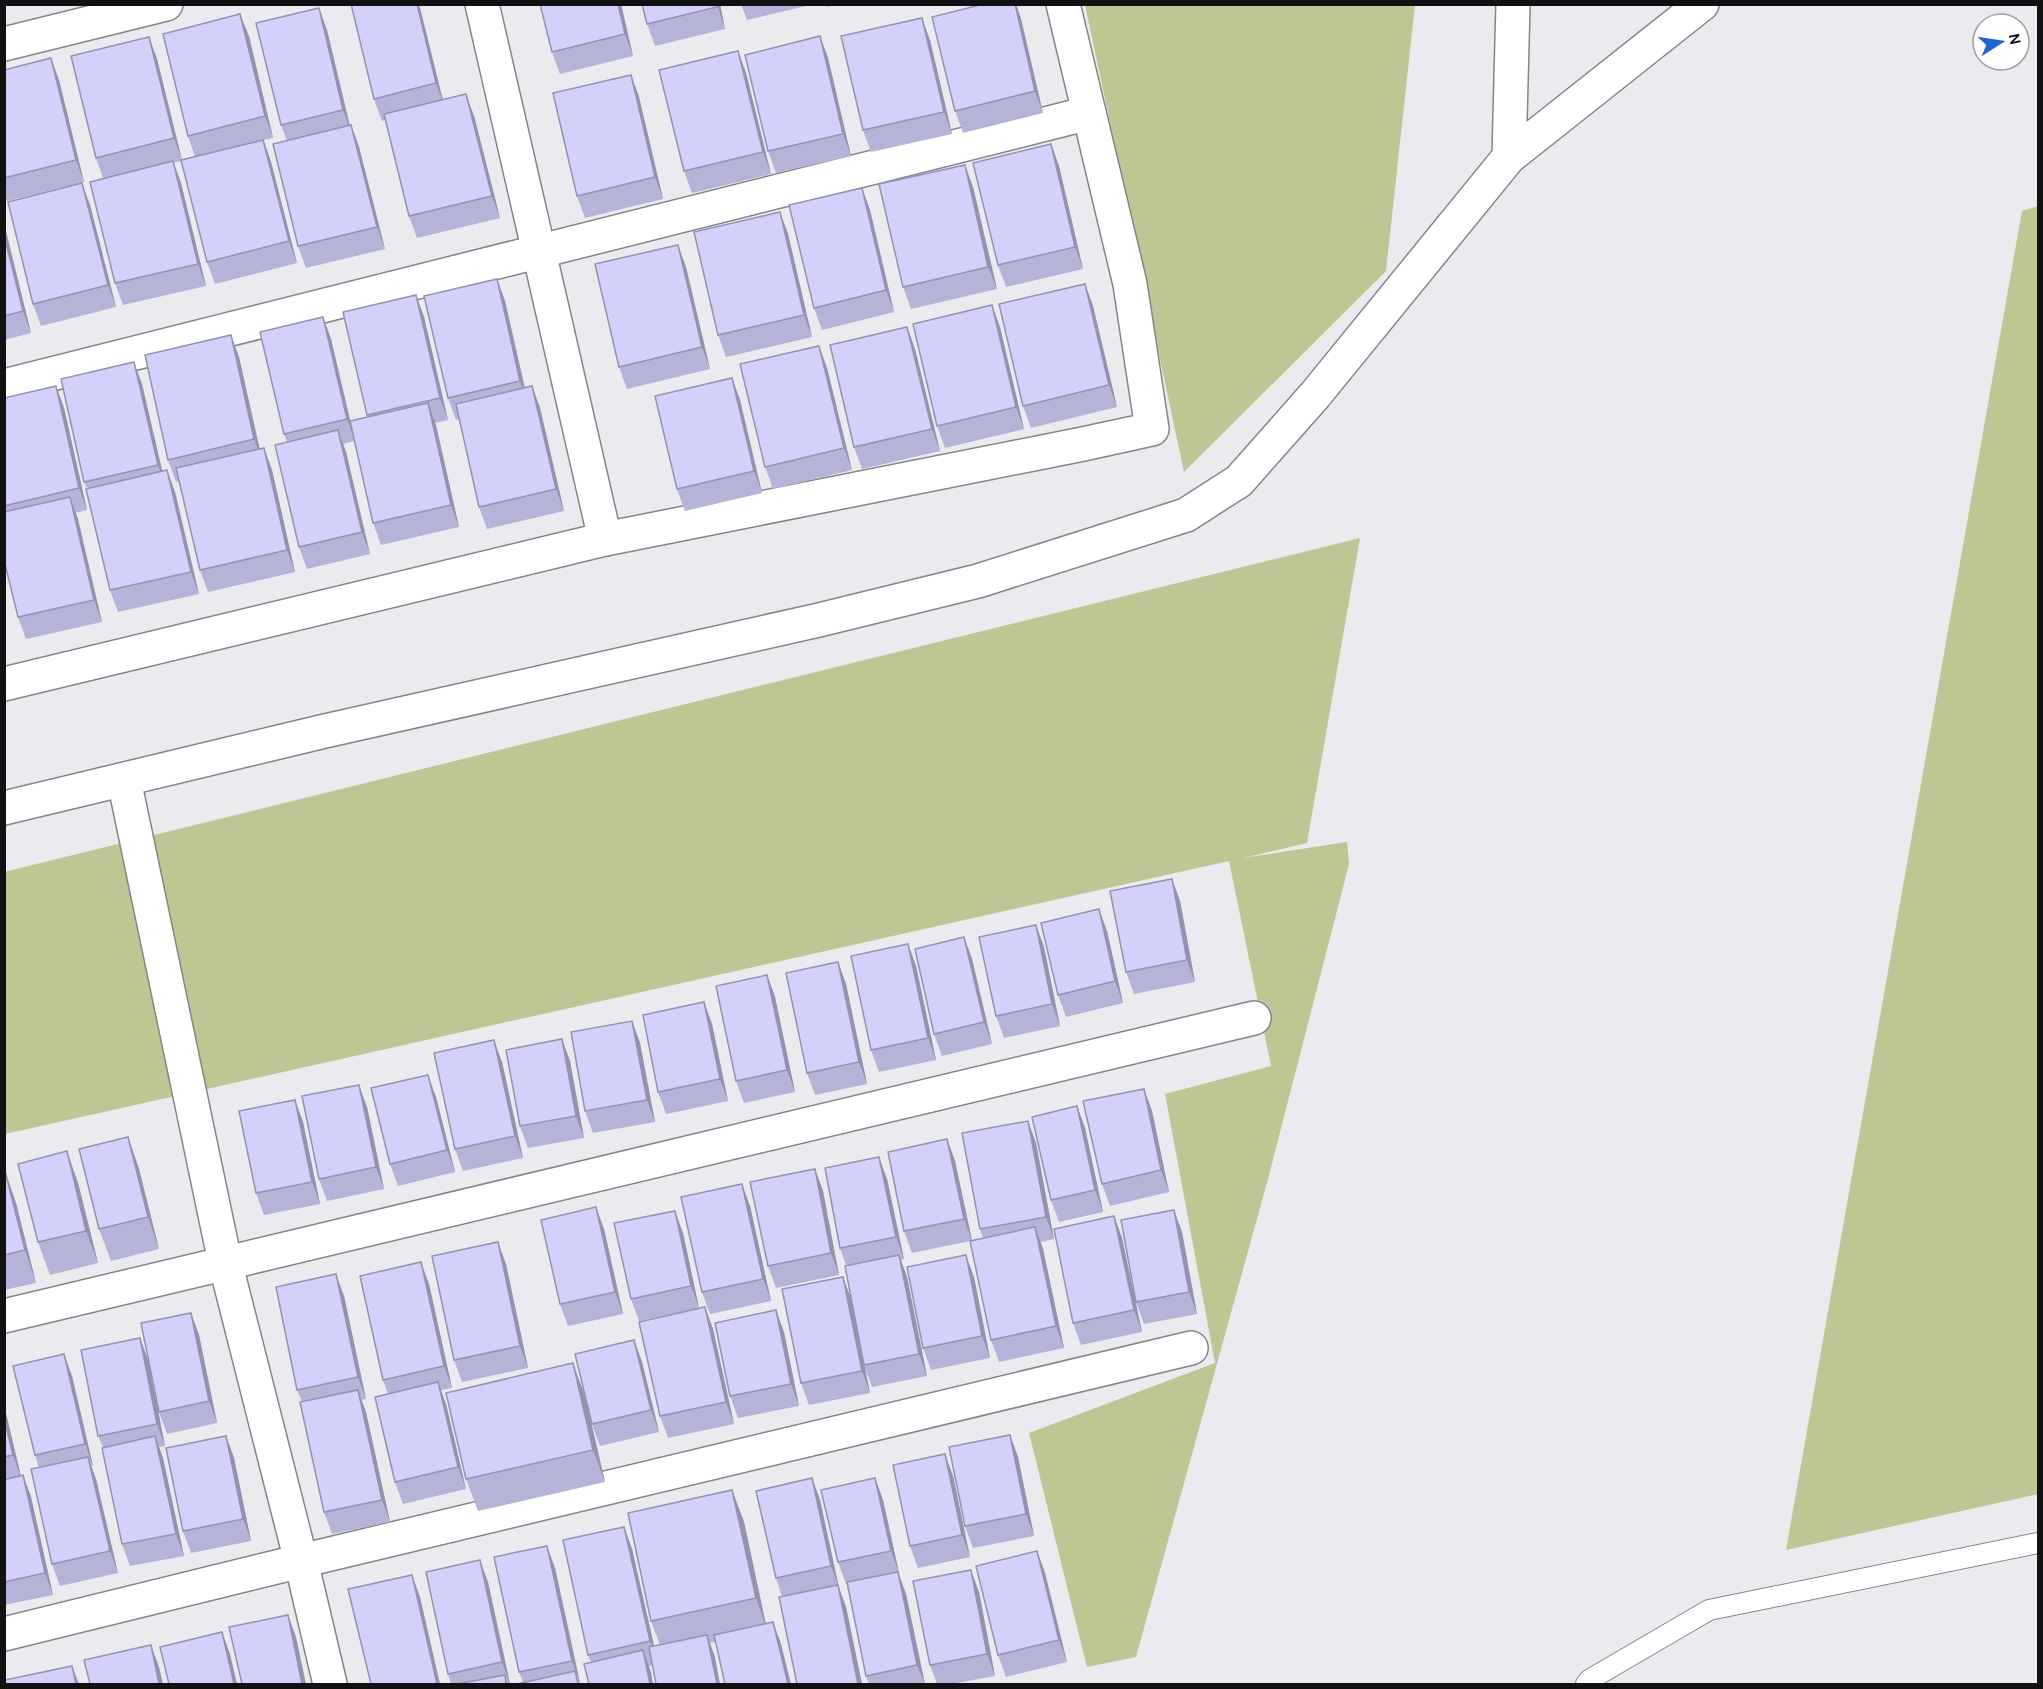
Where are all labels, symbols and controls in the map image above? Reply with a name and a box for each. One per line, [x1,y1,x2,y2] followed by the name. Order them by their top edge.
[1971,12,2031,72] north arrow
[2005,31,2026,47] text: N

